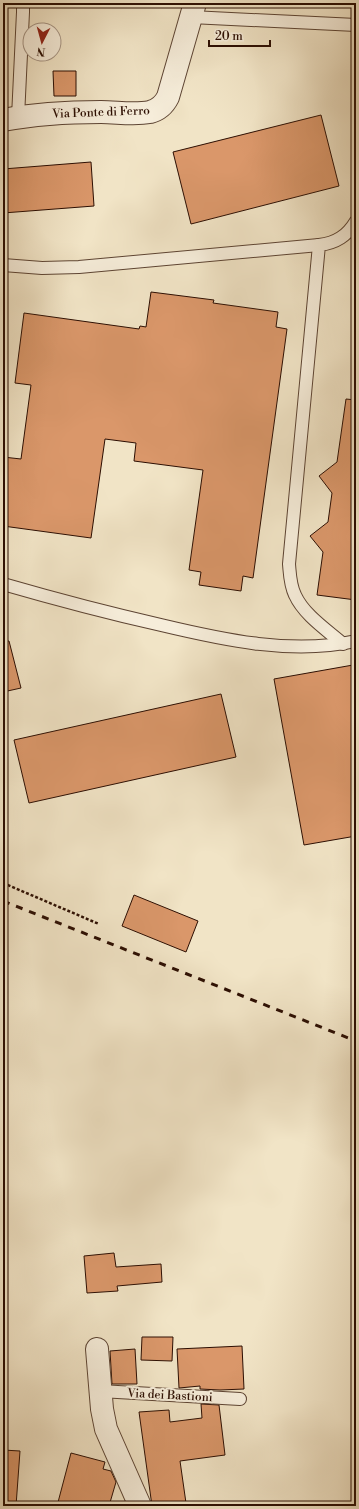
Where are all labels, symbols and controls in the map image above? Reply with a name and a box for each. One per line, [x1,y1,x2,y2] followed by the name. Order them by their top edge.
[22,22,62,62] north arrow
[209,22,270,48] scale bar
[215,29,243,44] text: 20 m
[36,44,46,58] text: N
[51,103,150,122] street label: Via Ponte di Ferro
[126,1386,213,1405] street label: Via dei Bastioni

